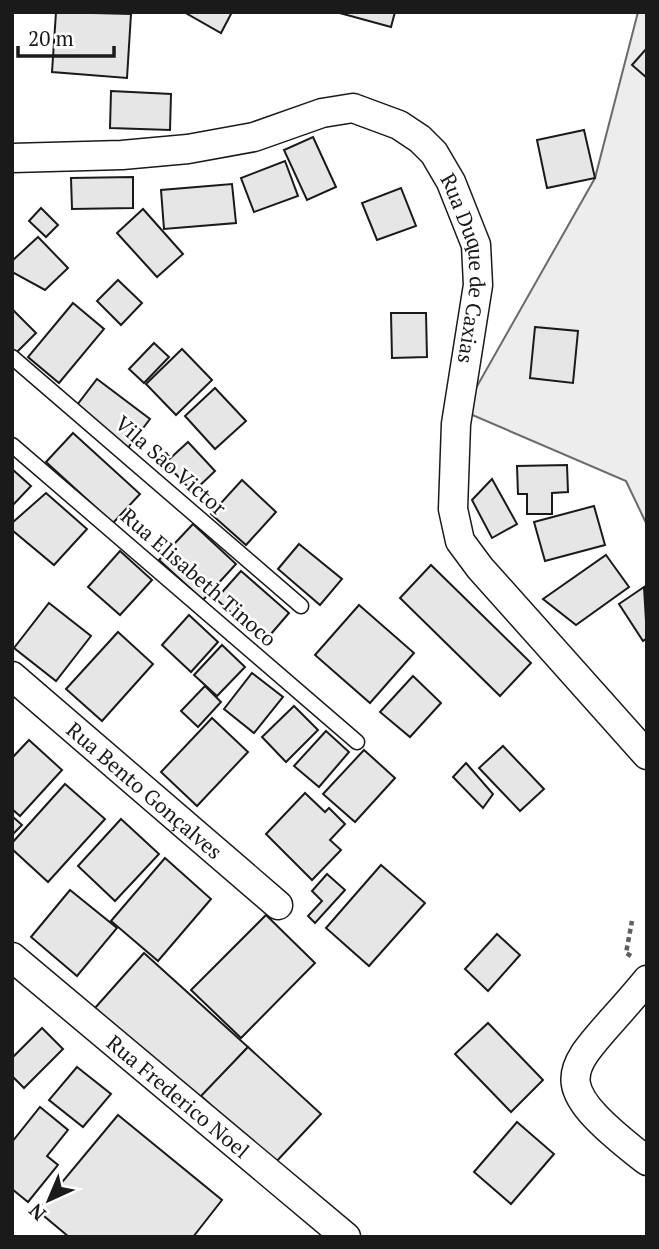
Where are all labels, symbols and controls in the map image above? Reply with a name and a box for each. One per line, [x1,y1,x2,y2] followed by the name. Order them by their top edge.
[18,14,114,58] scale bar
[28,24,74,52] text: 20 m
[435,168,492,366] street label: Rua Duque de Caxias
[110,409,232,521] street label: Vila São Victor
[115,502,283,652] street label: Rua Elisabeth Tinoco
[61,715,228,865] street label: Rua Bento Gonçalves
[101,1029,255,1164] street label: Rua Frederico Noel
[14,1165,84,1235] north arrow
[23,1198,51,1227] text: N

